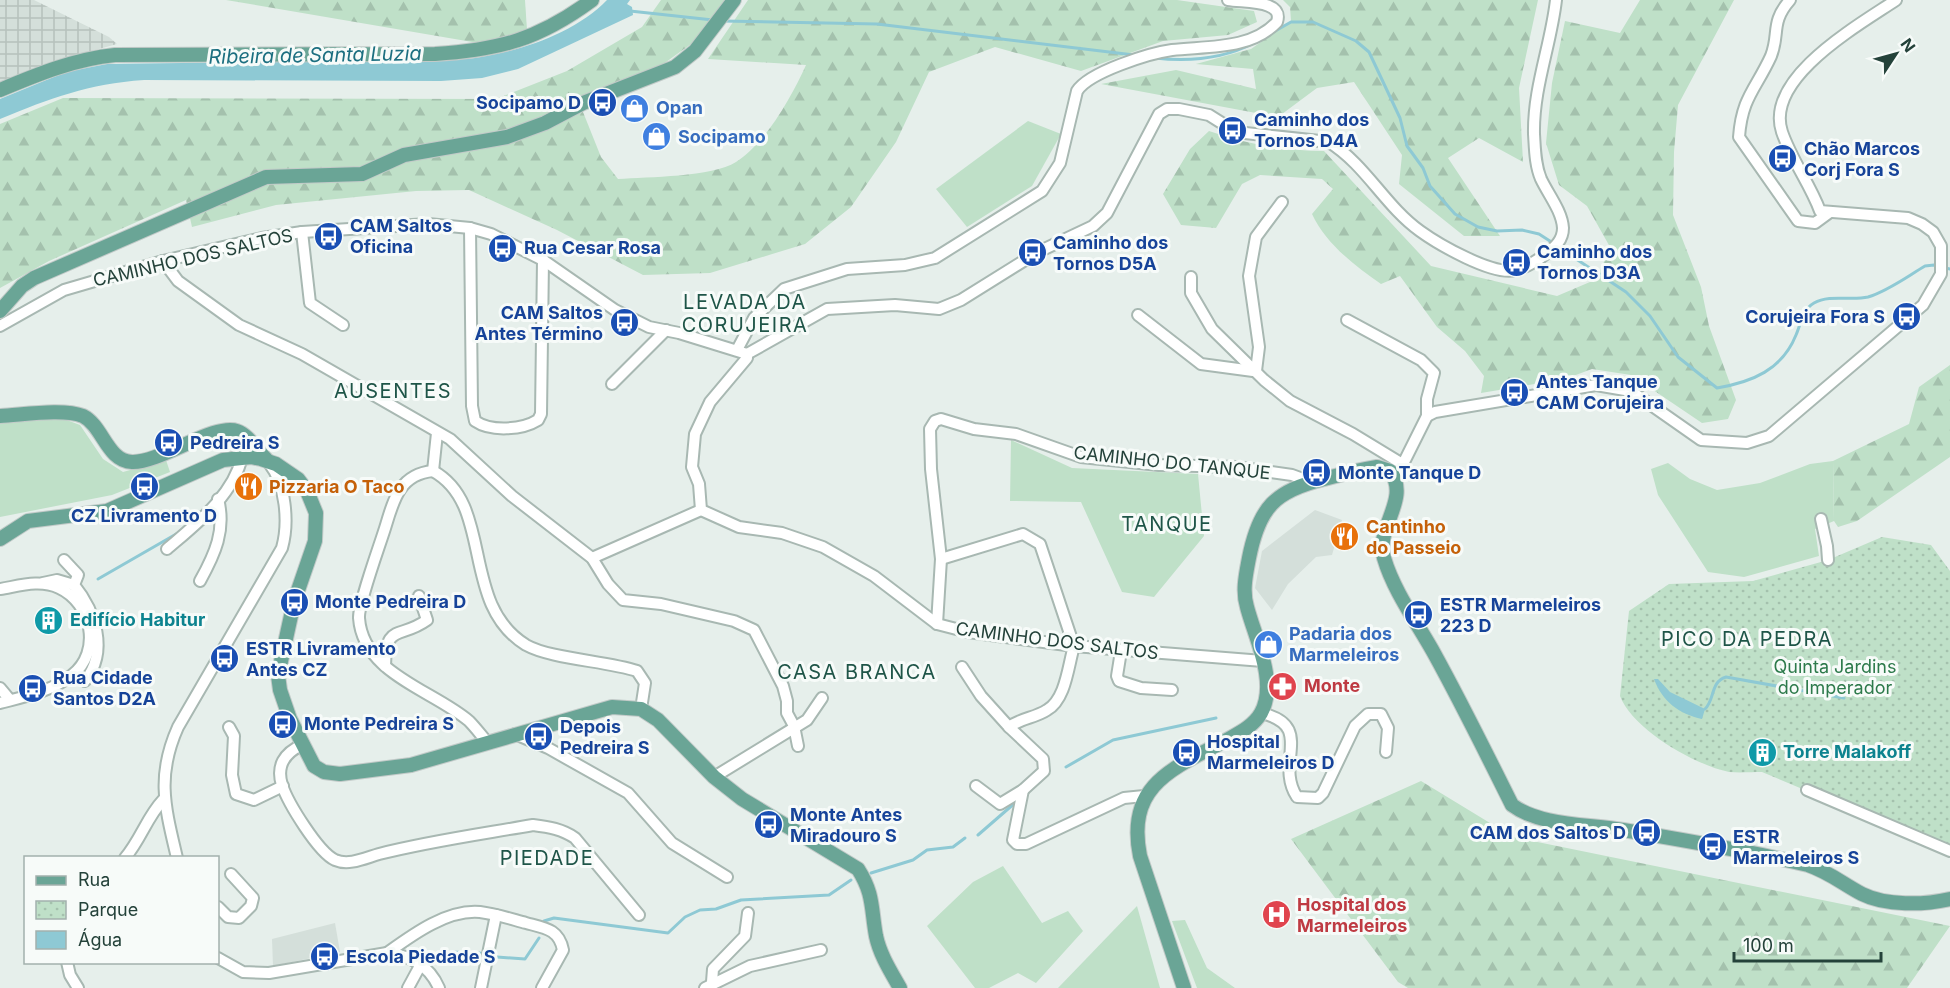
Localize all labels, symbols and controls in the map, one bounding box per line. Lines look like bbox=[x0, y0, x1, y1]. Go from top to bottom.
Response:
north arrow bbox=[1866, 24, 1926, 84]
text: N bbox=[1896, 34, 1920, 56]
water label: Ribeira de Santa Luzia bbox=[208, 41, 422, 69]
bus stop icon: Socipamo D bbox=[586, 87, 618, 119]
place label: Socipamo D bbox=[476, 92, 581, 113]
shop icon: Opan bbox=[619, 92, 651, 124]
place label: Opan bbox=[656, 97, 703, 118]
place label: Caminho dos Tornos D4A bbox=[1254, 109, 1369, 151]
bus stop icon: Caminho dos Tornos D4A bbox=[1217, 114, 1249, 146]
shop icon: Socipamo bbox=[641, 121, 673, 153]
place label: Socipamo bbox=[678, 126, 766, 147]
place label: Chão Marcos Corj Fora S bbox=[1804, 138, 1920, 180]
bus stop icon: Chão Marcos Corj Fora S bbox=[1767, 143, 1799, 175]
place label: CAM Saltos Oficina bbox=[350, 215, 452, 257]
bus stop icon: CAM Saltos Oficina bbox=[313, 220, 345, 252]
street label: CAMINHO DOS SALTOS bbox=[91, 224, 295, 291]
bus stop icon: Rua Cesar Rosa bbox=[487, 232, 519, 264]
place label: Caminho dos Tornos D5A bbox=[1053, 232, 1168, 274]
place label: Rua Cesar Rosa bbox=[524, 237, 661, 258]
bus stop icon: Caminho dos Tornos D5A bbox=[1016, 237, 1048, 269]
place label: Caminho dos Tornos D3A bbox=[1537, 241, 1652, 283]
bus stop icon: Caminho dos Tornos D3A bbox=[1500, 246, 1532, 278]
district label: LEVADA DA CORUJEIRA bbox=[682, 290, 808, 337]
bus stop icon: Corujeira Fora S bbox=[1890, 301, 1922, 333]
place label: CAM Saltos Antes Término bbox=[475, 302, 603, 344]
place label: Corujeira Fora S bbox=[1745, 306, 1885, 327]
bus stop icon: CAM Saltos Antes Término bbox=[608, 307, 640, 339]
place label: Antes Tanque CAM Corujeira bbox=[1536, 371, 1664, 413]
bus stop icon: Antes Tanque CAM Corujeira bbox=[1499, 376, 1531, 408]
district label: AUSENTES bbox=[334, 379, 452, 403]
bus stop icon: Pedreira S bbox=[153, 427, 185, 459]
place label: Pedreira S bbox=[190, 432, 280, 453]
street label: CAMINHO DO TANQUE bbox=[1073, 442, 1272, 483]
bus stop icon: Monte Tanque D bbox=[1301, 457, 1333, 489]
place label: Monte Tanque D bbox=[1338, 462, 1481, 483]
bus stop icon: CZ Livramento D bbox=[128, 471, 160, 503]
restaurant icon: Pizzaria O Taco bbox=[232, 471, 264, 503]
place label: Pizzaria O Taco bbox=[269, 476, 405, 497]
place label: CZ Livramento D bbox=[71, 505, 217, 526]
district label: TANQUE bbox=[1121, 512, 1213, 536]
place label: Cantinho do Passeio bbox=[1366, 516, 1461, 558]
restaurant icon: Cantinho do Passeio bbox=[1329, 521, 1361, 553]
bus stop icon: Monte Pedreira D bbox=[278, 586, 310, 618]
place label: Monte Pedreira D bbox=[315, 591, 466, 612]
place label: ESTR Marmeleiros 223 D bbox=[1440, 594, 1601, 636]
bus stop icon: ESTR Marmeleiros 223 D bbox=[1403, 599, 1435, 631]
building icon: Edifício Habitur bbox=[33, 604, 65, 636]
place label: Edifício Habitur bbox=[70, 609, 205, 630]
street label: CAMINHO DOS SALTOS bbox=[954, 618, 1160, 663]
place label: Padaria dos Marmeleiros bbox=[1289, 623, 1399, 665]
district label: PICO DA PEDRA bbox=[1661, 627, 1833, 651]
shop icon: Padaria dos Marmeleiros bbox=[1252, 628, 1284, 660]
place label: ESTR Livramento Antes CZ bbox=[246, 638, 396, 680]
bus stop icon: ESTR Livramento Antes CZ bbox=[209, 643, 241, 675]
park label: Quinta Jardins do Imperador bbox=[1774, 656, 1896, 698]
district label: CASA BRANCA bbox=[777, 660, 937, 684]
place label: Rua Cidade Santos D2A bbox=[53, 667, 156, 709]
pharmacy icon: Monte bbox=[1267, 670, 1299, 702]
bus stop icon: Rua Cidade Santos D2A bbox=[16, 672, 48, 704]
place label: Monte bbox=[1304, 675, 1360, 696]
bus stop icon: Monte Pedreira S bbox=[267, 708, 299, 740]
place label: Monte Pedreira S bbox=[304, 713, 454, 734]
place label: Depois Pedreira S bbox=[560, 716, 650, 758]
bus stop icon: Depois Pedreira S bbox=[523, 721, 555, 753]
place label: Hospital Marmeleiros D bbox=[1207, 731, 1335, 773]
bus stop icon: Hospital Marmeleiros D bbox=[1170, 736, 1202, 768]
building icon: Torre Malakoff bbox=[1746, 736, 1778, 768]
place label: Torre Malakoff bbox=[1783, 741, 1911, 762]
place label: Monte Antes Miradouro S bbox=[790, 804, 902, 846]
bus stop icon: Monte Antes Miradouro S bbox=[753, 809, 785, 841]
bus stop icon: CAM dos Saltos D bbox=[1631, 817, 1663, 849]
place label: CAM dos Saltos D bbox=[1470, 822, 1626, 843]
place label: ESTR Marmeleiros S bbox=[1733, 826, 1860, 868]
bus stop icon: ESTR Marmeleiros S bbox=[1696, 831, 1728, 863]
district label: PIEDADE bbox=[500, 846, 594, 870]
legend bbox=[24, 856, 219, 964]
text: Rua bbox=[78, 869, 110, 890]
place label: Hospital dos Marmeleiros bbox=[1297, 894, 1407, 936]
text: Parque bbox=[78, 899, 138, 920]
hospital icon: Hospital dos Marmeleiros bbox=[1260, 899, 1292, 931]
scale bar bbox=[1734, 925, 1881, 963]
text: Água bbox=[78, 928, 122, 950]
text: 100 m bbox=[1743, 935, 1794, 956]
bus stop icon: Escola Piedade S bbox=[309, 941, 341, 973]
place label: Escola Piedade S bbox=[346, 946, 496, 967]

